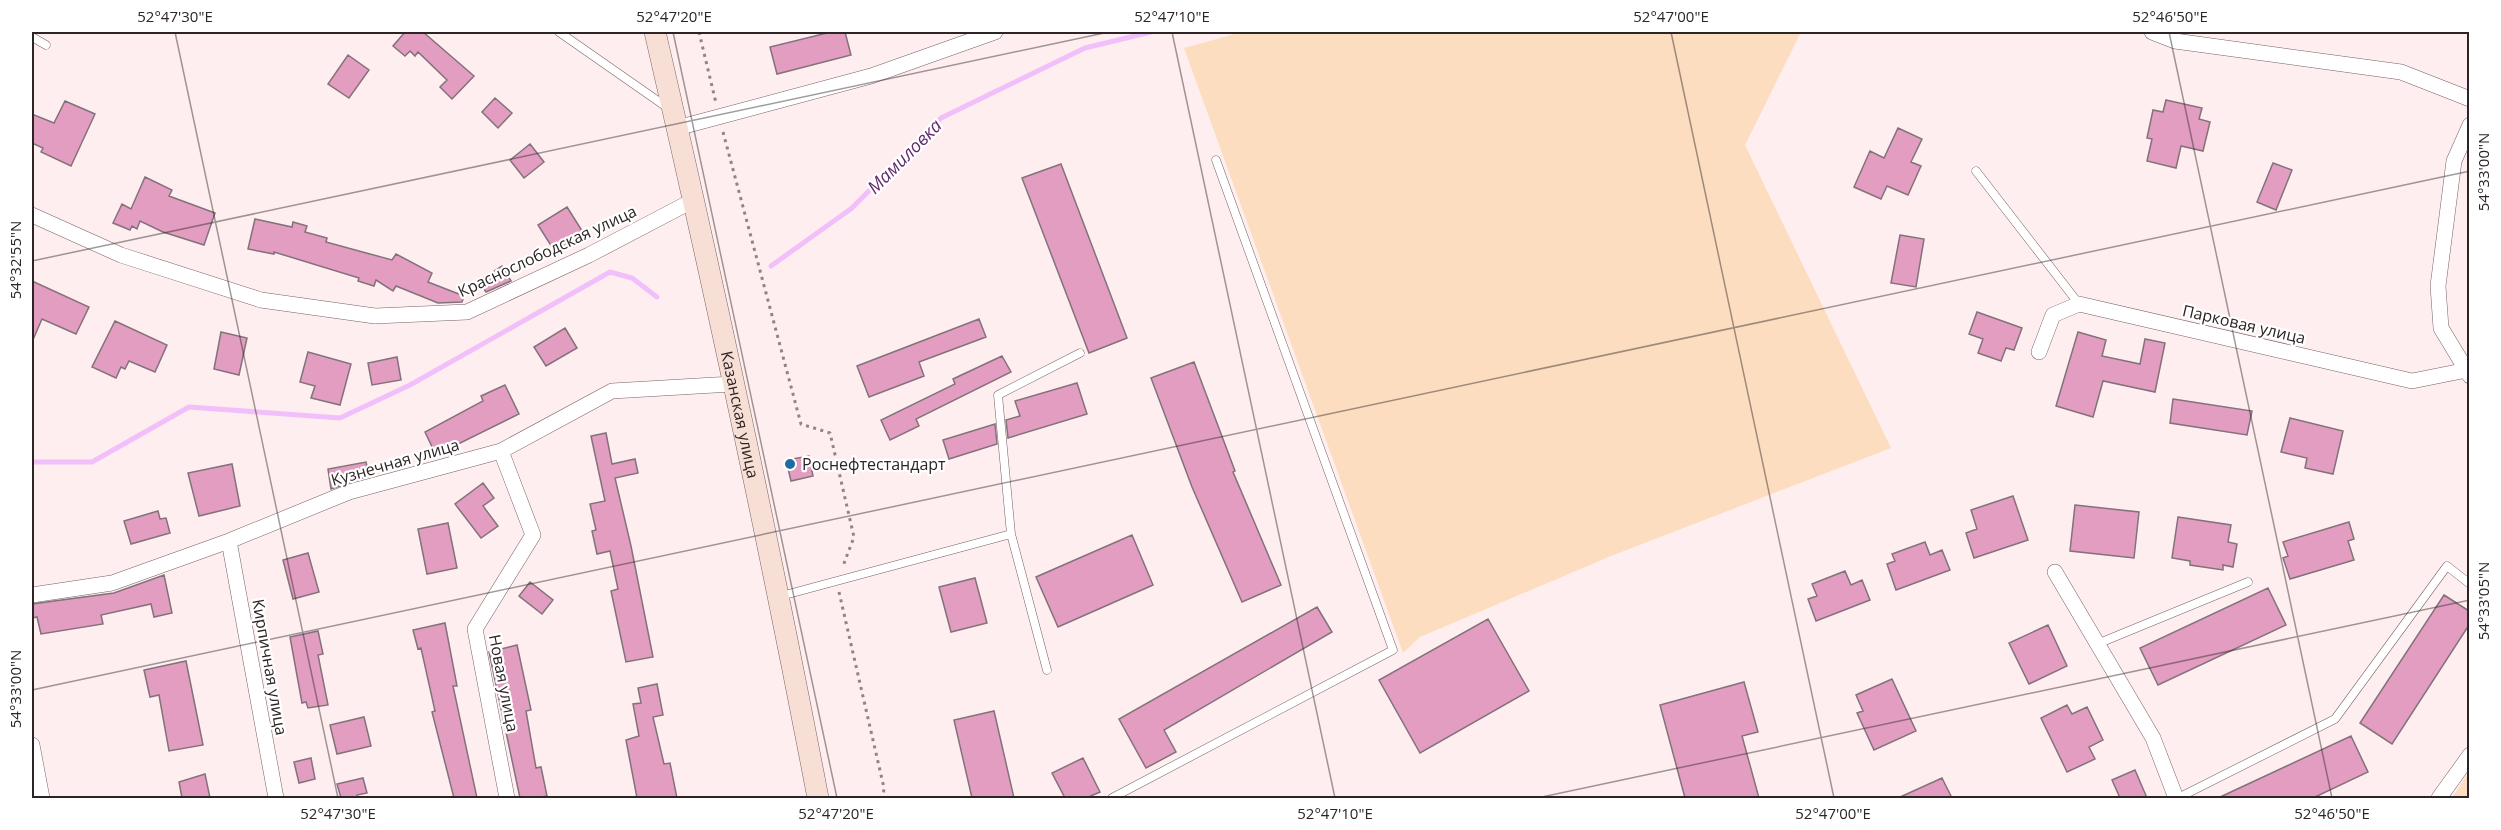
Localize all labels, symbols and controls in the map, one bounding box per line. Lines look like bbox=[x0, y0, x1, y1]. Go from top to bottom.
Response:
text: 52°47'30"E bbox=[137, 6, 213, 26]
text: 52°47'20"E bbox=[636, 6, 712, 26]
text: 52°47'10"E bbox=[1134, 6, 1210, 26]
text: 52°47'00"E bbox=[1633, 6, 1709, 26]
text: 52°46'50"E bbox=[2132, 6, 2208, 26]
water label: Мамиловка bbox=[861, 113, 947, 199]
text: 54°33'00"N bbox=[2473, 133, 2493, 211]
street label: Краснослободская улица bbox=[454, 200, 640, 302]
text: 54°32'55"N bbox=[5, 221, 25, 299]
street label: Парковая улица bbox=[2180, 299, 2308, 349]
street label: Казанская улица bbox=[716, 349, 764, 480]
street label: Кузнечная улица bbox=[328, 433, 462, 491]
place label: Роснефтестандарт bbox=[802, 453, 946, 475]
marker: Роснефтестандарт bbox=[783, 457, 797, 471]
text: 54°33'05"N bbox=[2473, 562, 2493, 640]
street label: Кирпичная улица bbox=[247, 597, 293, 737]
street label: Новая улица bbox=[484, 632, 524, 734]
text: 54°33'00"N bbox=[5, 650, 25, 728]
text: 52°47'30"E bbox=[300, 803, 376, 823]
text: 52°47'20"E bbox=[798, 803, 874, 823]
text: 52°47'10"E bbox=[1297, 803, 1373, 823]
text: 52°47'00"E bbox=[1795, 803, 1871, 823]
text: 52°46'50"E bbox=[2294, 803, 2370, 823]

